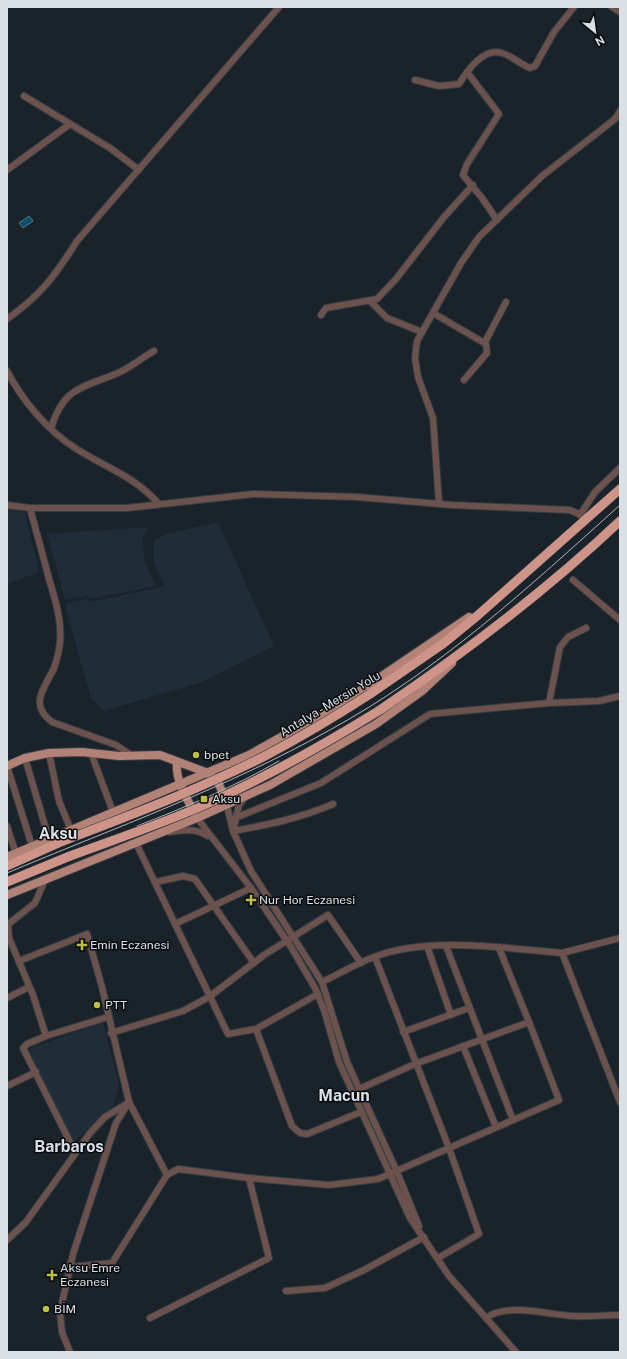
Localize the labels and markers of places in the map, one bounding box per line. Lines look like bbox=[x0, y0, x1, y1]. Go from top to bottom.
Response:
place label: bpet bbox=[204, 748, 230, 762]
marker: bpet bbox=[191, 750, 201, 760]
place label: Aksu bbox=[212, 792, 240, 806]
marker: Aksu bbox=[199, 794, 209, 804]
place label: Nur Hor Eczanesi bbox=[259, 893, 355, 907]
marker: Nur Hor Eczanesi bbox=[246, 895, 256, 905]
place label: Emin Eczanesi bbox=[90, 938, 170, 952]
marker: Emin Eczanesi bbox=[77, 940, 87, 950]
place label: PTT bbox=[105, 998, 127, 1012]
marker: PTT bbox=[92, 1000, 102, 1010]
place label: Aksu Emre Eczanesi bbox=[60, 1261, 120, 1289]
marker: Aksu Emre Eczanesi bbox=[47, 1270, 57, 1280]
place label: BİM bbox=[54, 1302, 76, 1316]
marker: BİM bbox=[41, 1304, 51, 1314]

